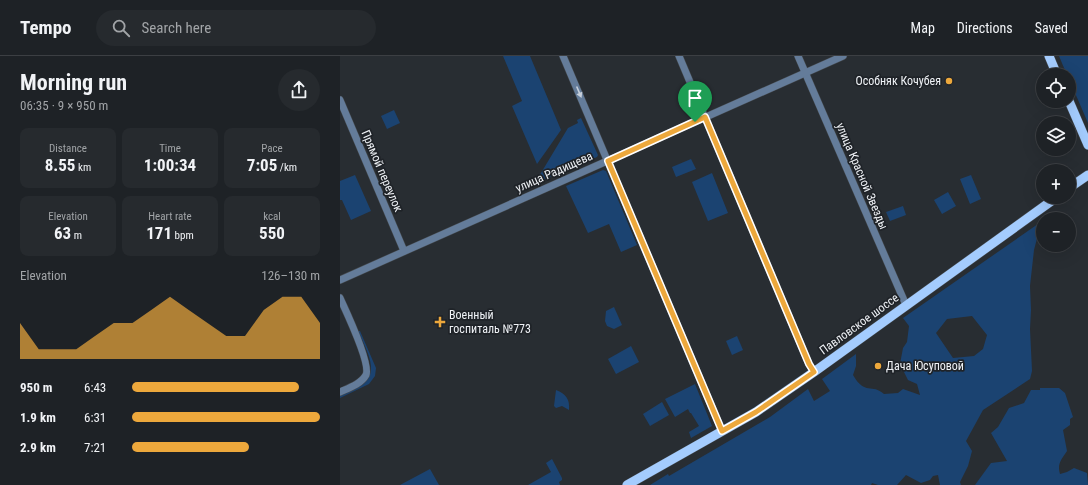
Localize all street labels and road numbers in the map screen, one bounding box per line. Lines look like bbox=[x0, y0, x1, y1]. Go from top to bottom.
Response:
street label: улица Красной Звезды bbox=[833, 121, 891, 231]
street label: Прямой переулок bbox=[358, 128, 406, 214]
street label: улица Радищева bbox=[513, 149, 595, 195]
street label: Павловское шоссе bbox=[817, 290, 902, 357]

